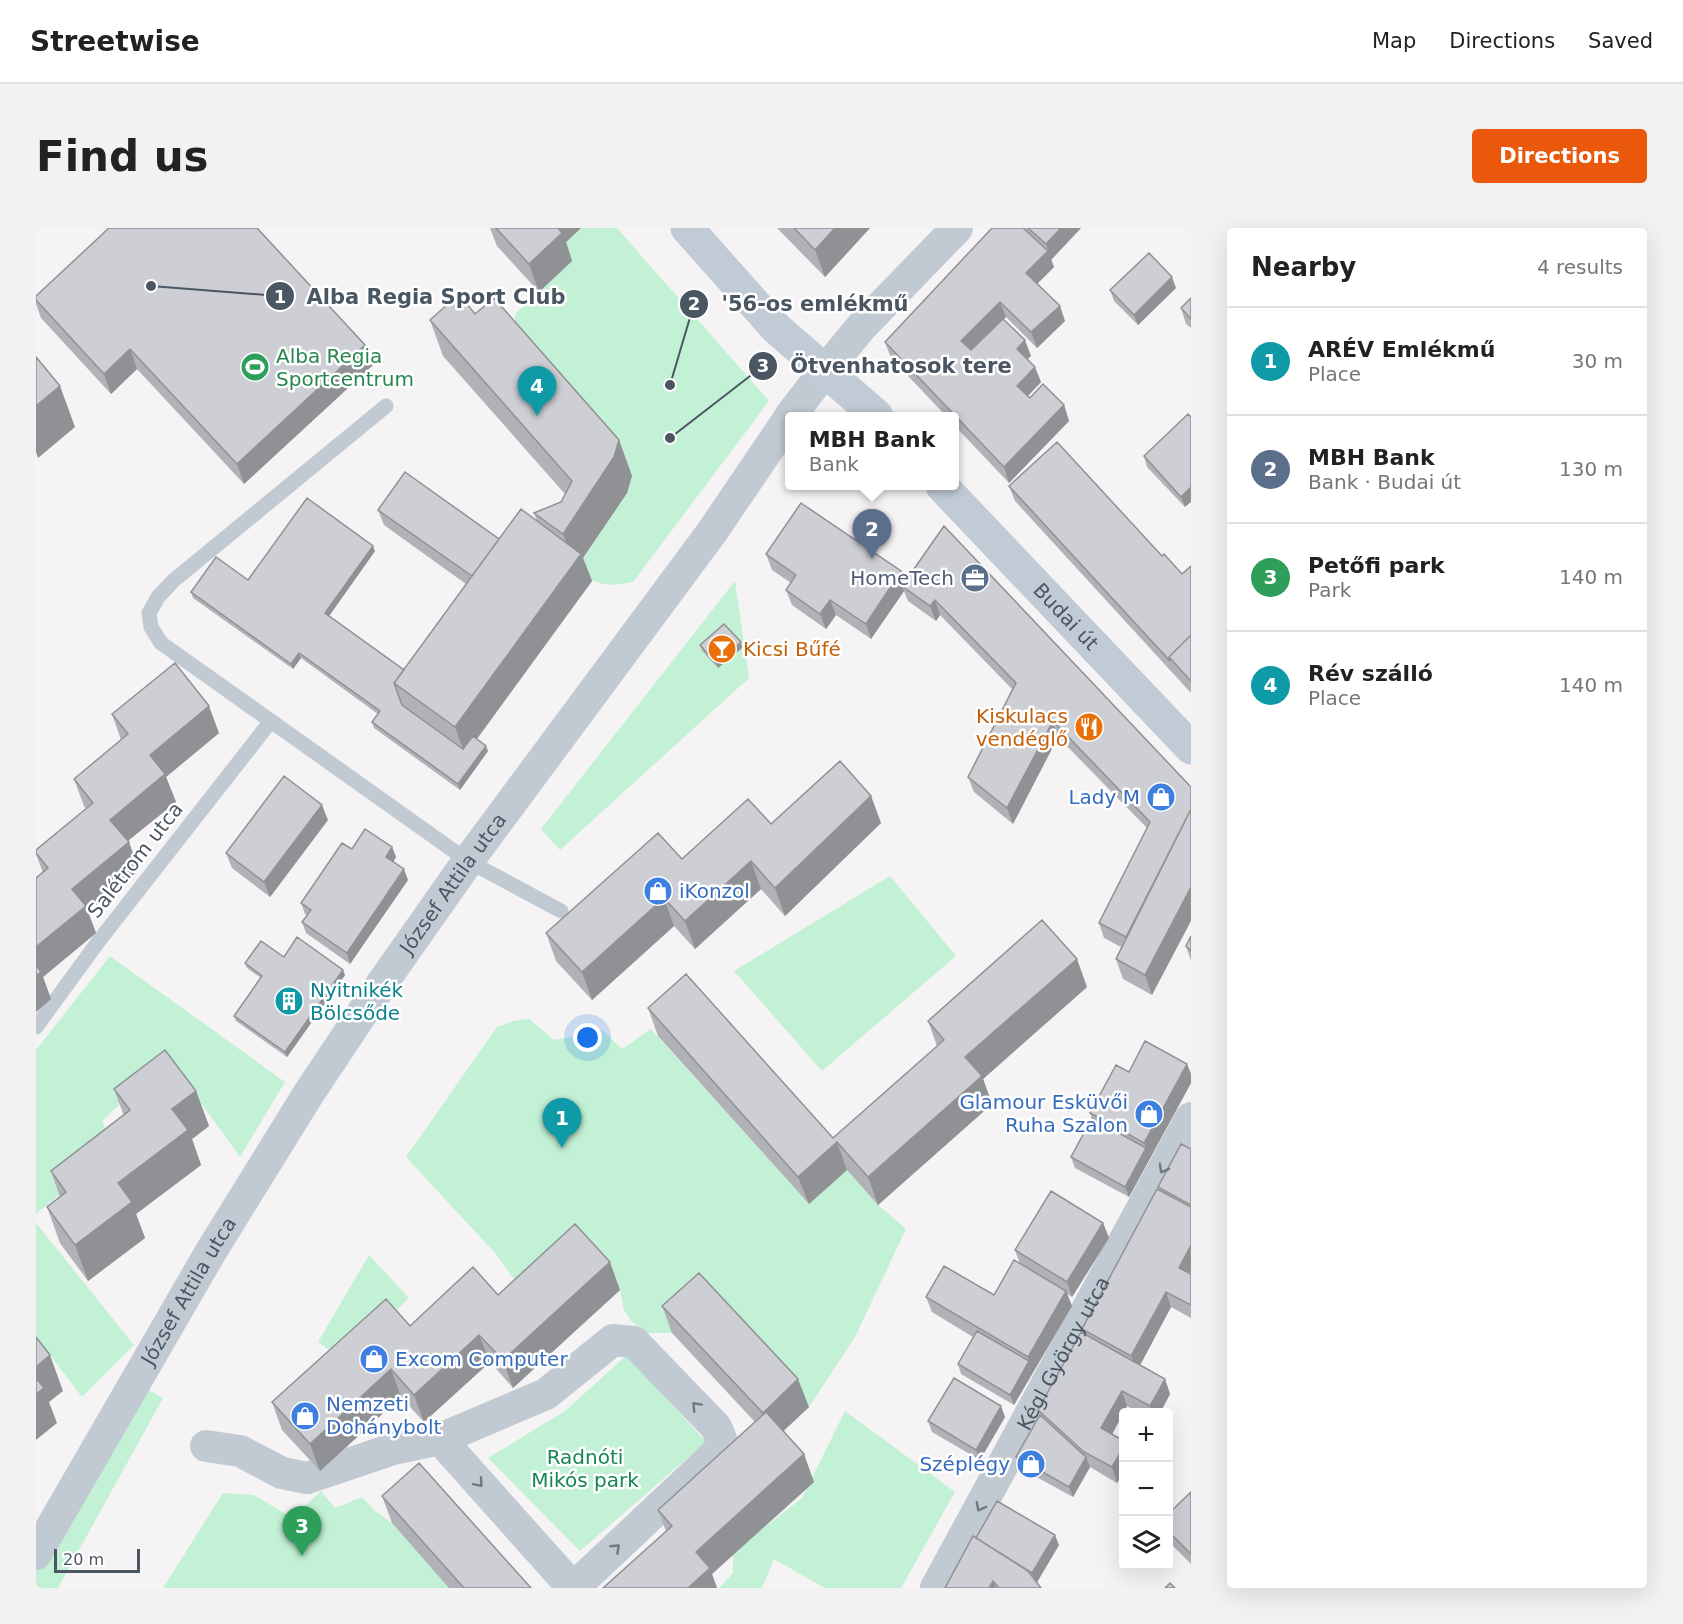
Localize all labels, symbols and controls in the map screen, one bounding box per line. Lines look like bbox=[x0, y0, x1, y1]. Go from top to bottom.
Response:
text: Streetwise bbox=[30, 25, 200, 58]
text: Map bbox=[1372, 29, 1416, 53]
text: Directions bbox=[1449, 29, 1555, 53]
text: Saved bbox=[1588, 29, 1653, 53]
button: Directions bbox=[1472, 129, 1647, 183]
text: Find us bbox=[36, 132, 209, 181]
text: Nearby bbox=[1251, 252, 1356, 282]
text: 4 results bbox=[1537, 255, 1623, 279]
callout: Alba Regia Sport Club bbox=[265, 277, 578, 316]
text: Alba Regia Sport Club bbox=[307, 285, 565, 309]
callout: '56-os emlékmű bbox=[679, 285, 920, 324]
text: 1 bbox=[274, 286, 286, 307]
text: '56-os emlékmű bbox=[722, 292, 908, 316]
text: 2 bbox=[688, 293, 700, 314]
text: ARÉV Emlékmű bbox=[1308, 337, 1495, 362]
place label: Alba Regia Sportcentrum bbox=[276, 344, 414, 391]
callout: Ötvenhatosok tere bbox=[748, 346, 1024, 385]
text: 1 bbox=[1264, 349, 1277, 373]
text: 30 m bbox=[1572, 349, 1623, 373]
sports icon: Alba Regia Sportcentrum bbox=[239, 351, 271, 383]
text: Ötvenhatosok tere bbox=[790, 353, 1012, 378]
text: 3 bbox=[757, 355, 769, 376]
text: Place bbox=[1308, 362, 1361, 386]
pin: 4 bbox=[518, 366, 556, 416]
popup bbox=[785, 412, 959, 490]
text: MBH Bank bbox=[809, 427, 935, 452]
text: MBH Bank bbox=[1308, 445, 1435, 470]
text: Bank bbox=[809, 452, 859, 476]
text: 2 bbox=[1264, 457, 1277, 481]
text: 130 m bbox=[1559, 457, 1623, 481]
text: Bank · Budai út bbox=[1308, 470, 1461, 494]
pin: 2 bbox=[852, 510, 892, 559]
text: Petőfi park bbox=[1308, 553, 1445, 578]
office icon: HomeTech bbox=[959, 562, 991, 594]
text: 3 bbox=[1264, 565, 1277, 589]
text: 140 m bbox=[1559, 565, 1623, 589]
place label: HomeTech bbox=[850, 566, 954, 590]
street label: Budai út bbox=[1028, 578, 1104, 655]
text: Park bbox=[1308, 578, 1351, 602]
bar icon: Kicsi Bűfé bbox=[706, 633, 738, 665]
place label: Kicsi Bűfé bbox=[743, 637, 841, 661]
text: Rév szálló bbox=[1308, 661, 1433, 686]
text: 4 bbox=[1264, 673, 1277, 697]
text: 140 m bbox=[1559, 673, 1623, 697]
text: Place bbox=[1308, 686, 1361, 710]
place label: Kiskulacs vendéglő bbox=[976, 704, 1068, 751]
restaurant icon: Kiskulacs vendéglő bbox=[1073, 711, 1105, 743]
shop icon: Lady M bbox=[1145, 781, 1177, 813]
place label: Lady M bbox=[1068, 785, 1140, 809]
street label: Salétrom utca bbox=[82, 797, 188, 923]
street label: József Attila utca bbox=[393, 808, 511, 960]
shop icon: iKonzol bbox=[642, 875, 674, 907]
place label: iKonzol bbox=[679, 879, 750, 903]
place label: Nyitnikék Bölcsőde bbox=[310, 978, 404, 1025]
building icon: Nyitnikék Bölcsőde bbox=[273, 985, 305, 1017]
your location bbox=[573, 1023, 602, 1052]
place label: Glamour Esküvői Ruha Szalon bbox=[959, 1090, 1128, 1137]
pin: 1 bbox=[542, 1098, 582, 1148]
shop icon: Glamour Esküvői Ruha Szalon bbox=[1133, 1098, 1165, 1130]
one-way arrow bbox=[1159, 1163, 1170, 1173]
street label: József Attila utca bbox=[135, 1213, 241, 1371]
street label: Kégl György utca bbox=[1012, 1272, 1115, 1434]
shop icon: Excom Computer bbox=[358, 1343, 390, 1375]
place label: Excom Computer bbox=[395, 1347, 568, 1371]
place label: Nemzeti Dohánybolt bbox=[326, 1392, 442, 1439]
shop icon: Nemzeti Dohánybolt bbox=[289, 1400, 321, 1432]
one-way arrow bbox=[692, 1403, 703, 1413]
map controls bbox=[1119, 1408, 1173, 1570]
button: + bbox=[1119, 1408, 1173, 1462]
park label: Radnóti Mikós park bbox=[531, 1445, 639, 1492]
shop icon: Széplégy bbox=[1015, 1448, 1047, 1480]
place label: Széplégy bbox=[919, 1452, 1010, 1476]
button: − bbox=[1119, 1462, 1173, 1516]
one-way arrow bbox=[472, 1476, 483, 1486]
one-way arrow bbox=[976, 1500, 987, 1511]
pin: 3 bbox=[282, 1506, 322, 1556]
button: layers bbox=[1119, 1516, 1173, 1570]
one-way arrow bbox=[609, 1544, 620, 1555]
scale bar bbox=[54, 1546, 140, 1574]
text: 20 m bbox=[63, 1550, 104, 1569]

